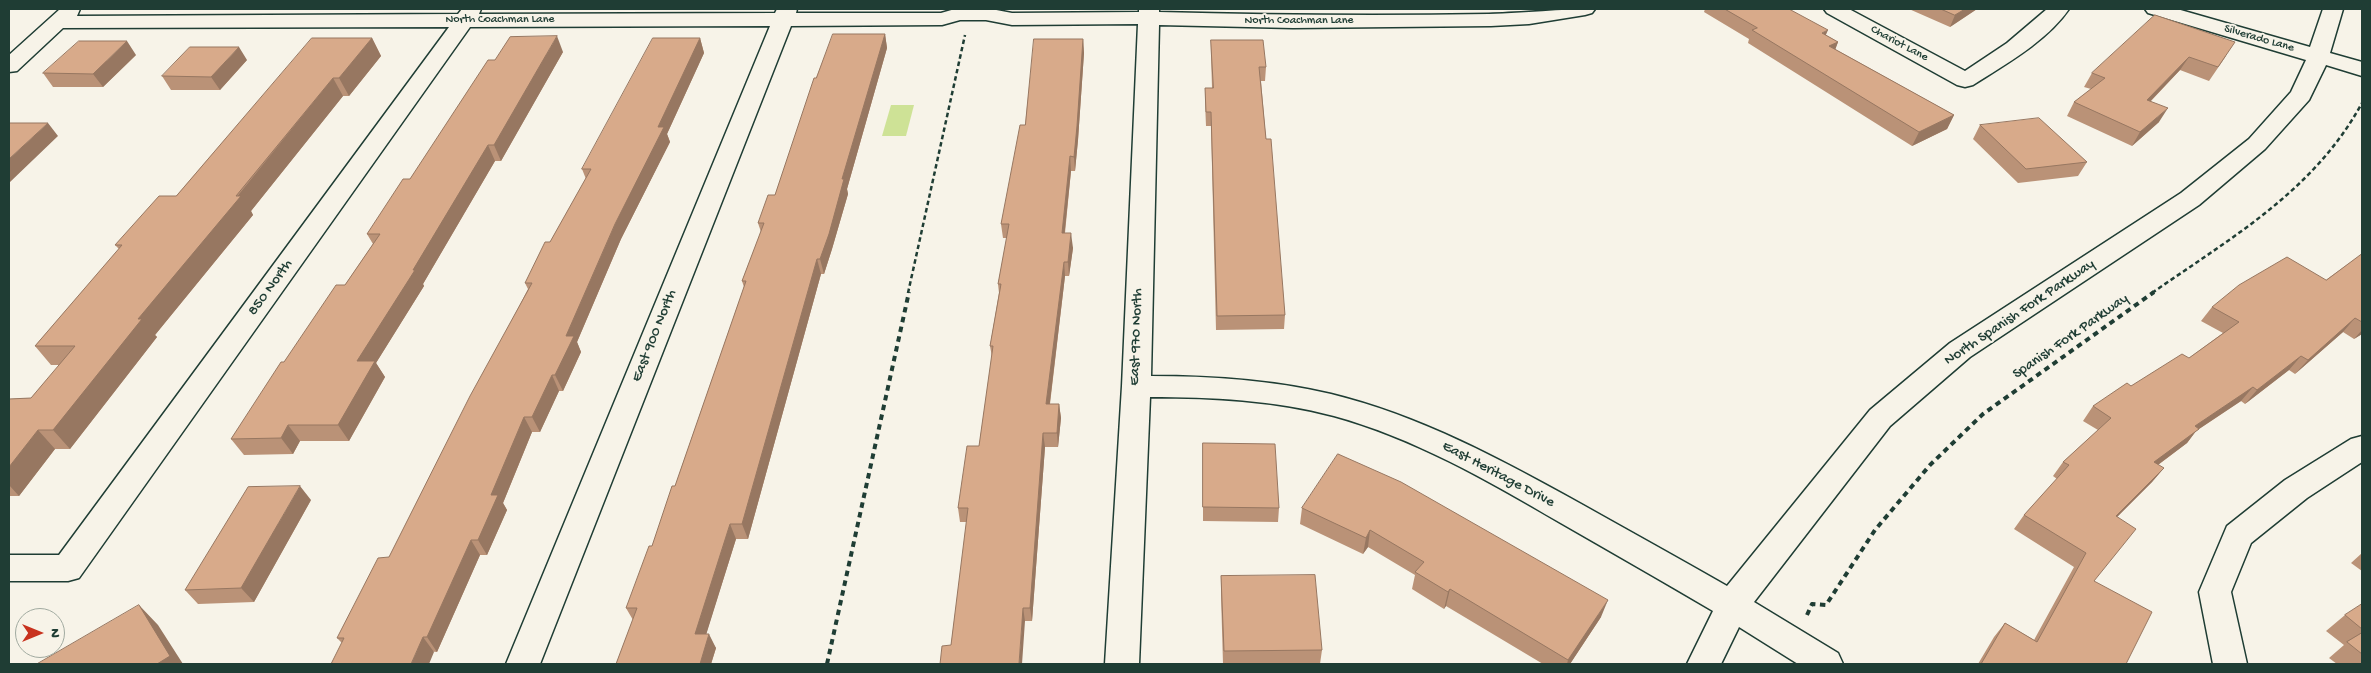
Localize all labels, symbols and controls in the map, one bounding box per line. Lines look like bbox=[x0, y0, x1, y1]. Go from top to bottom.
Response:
street label: North Coachman Lane bbox=[445, 13, 555, 27]
street label: North Coachman Lane bbox=[1244, 14, 1354, 28]
street label: Silverado Lane bbox=[2222, 22, 2296, 56]
street label: Chariot Lane bbox=[1868, 23, 1930, 65]
street label: 850 North bbox=[245, 256, 297, 320]
street label: North Spanish Fork Parkway bbox=[1941, 256, 2099, 370]
street label: East 900 North bbox=[628, 287, 682, 385]
street label: East 970 North bbox=[1126, 288, 1148, 386]
street label: Spanish Fork Parkway bbox=[2010, 290, 2132, 384]
street label: East Heritage Drive bbox=[1439, 438, 1557, 512]
north arrow bbox=[15, 608, 65, 658]
text: N bbox=[46, 628, 63, 638]

